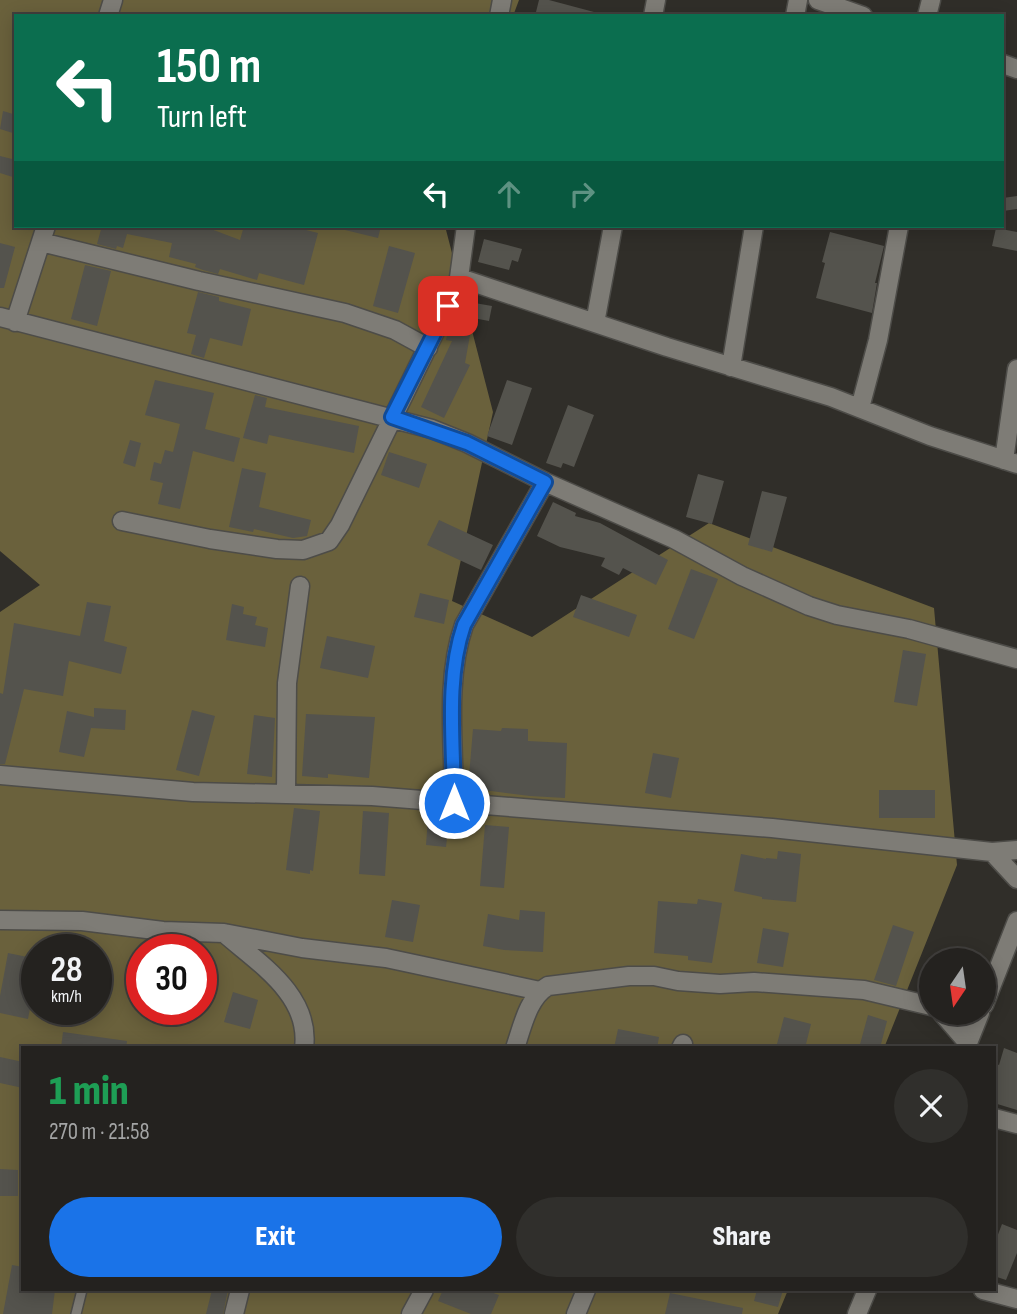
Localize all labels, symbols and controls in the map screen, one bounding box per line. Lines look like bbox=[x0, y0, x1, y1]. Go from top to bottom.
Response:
text: 150 m bbox=[157, 38, 261, 97]
icon: left bbox=[42, 42, 133, 133]
text: Turn left bbox=[157, 98, 247, 137]
icon: left bbox=[417, 175, 455, 213]
icon: ahead bbox=[490, 175, 528, 213]
icon: right bbox=[563, 175, 601, 213]
pin bbox=[418, 276, 478, 336]
icon: arrive bbox=[429, 287, 467, 325]
position arrow bbox=[417, 766, 491, 840]
speed limit sign: 30 bbox=[126, 934, 217, 1025]
north arrow bbox=[919, 948, 996, 1026]
map controls bbox=[919, 948, 996, 1025]
text: 28 bbox=[51, 949, 82, 992]
text: km/h bbox=[51, 986, 82, 1007]
text: 1 min bbox=[49, 1066, 129, 1117]
button: close bbox=[894, 1069, 968, 1143]
text: 270 m · 21:58 bbox=[49, 1118, 149, 1146]
button: Exit bbox=[49, 1197, 502, 1277]
button: Share bbox=[516, 1197, 968, 1277]

